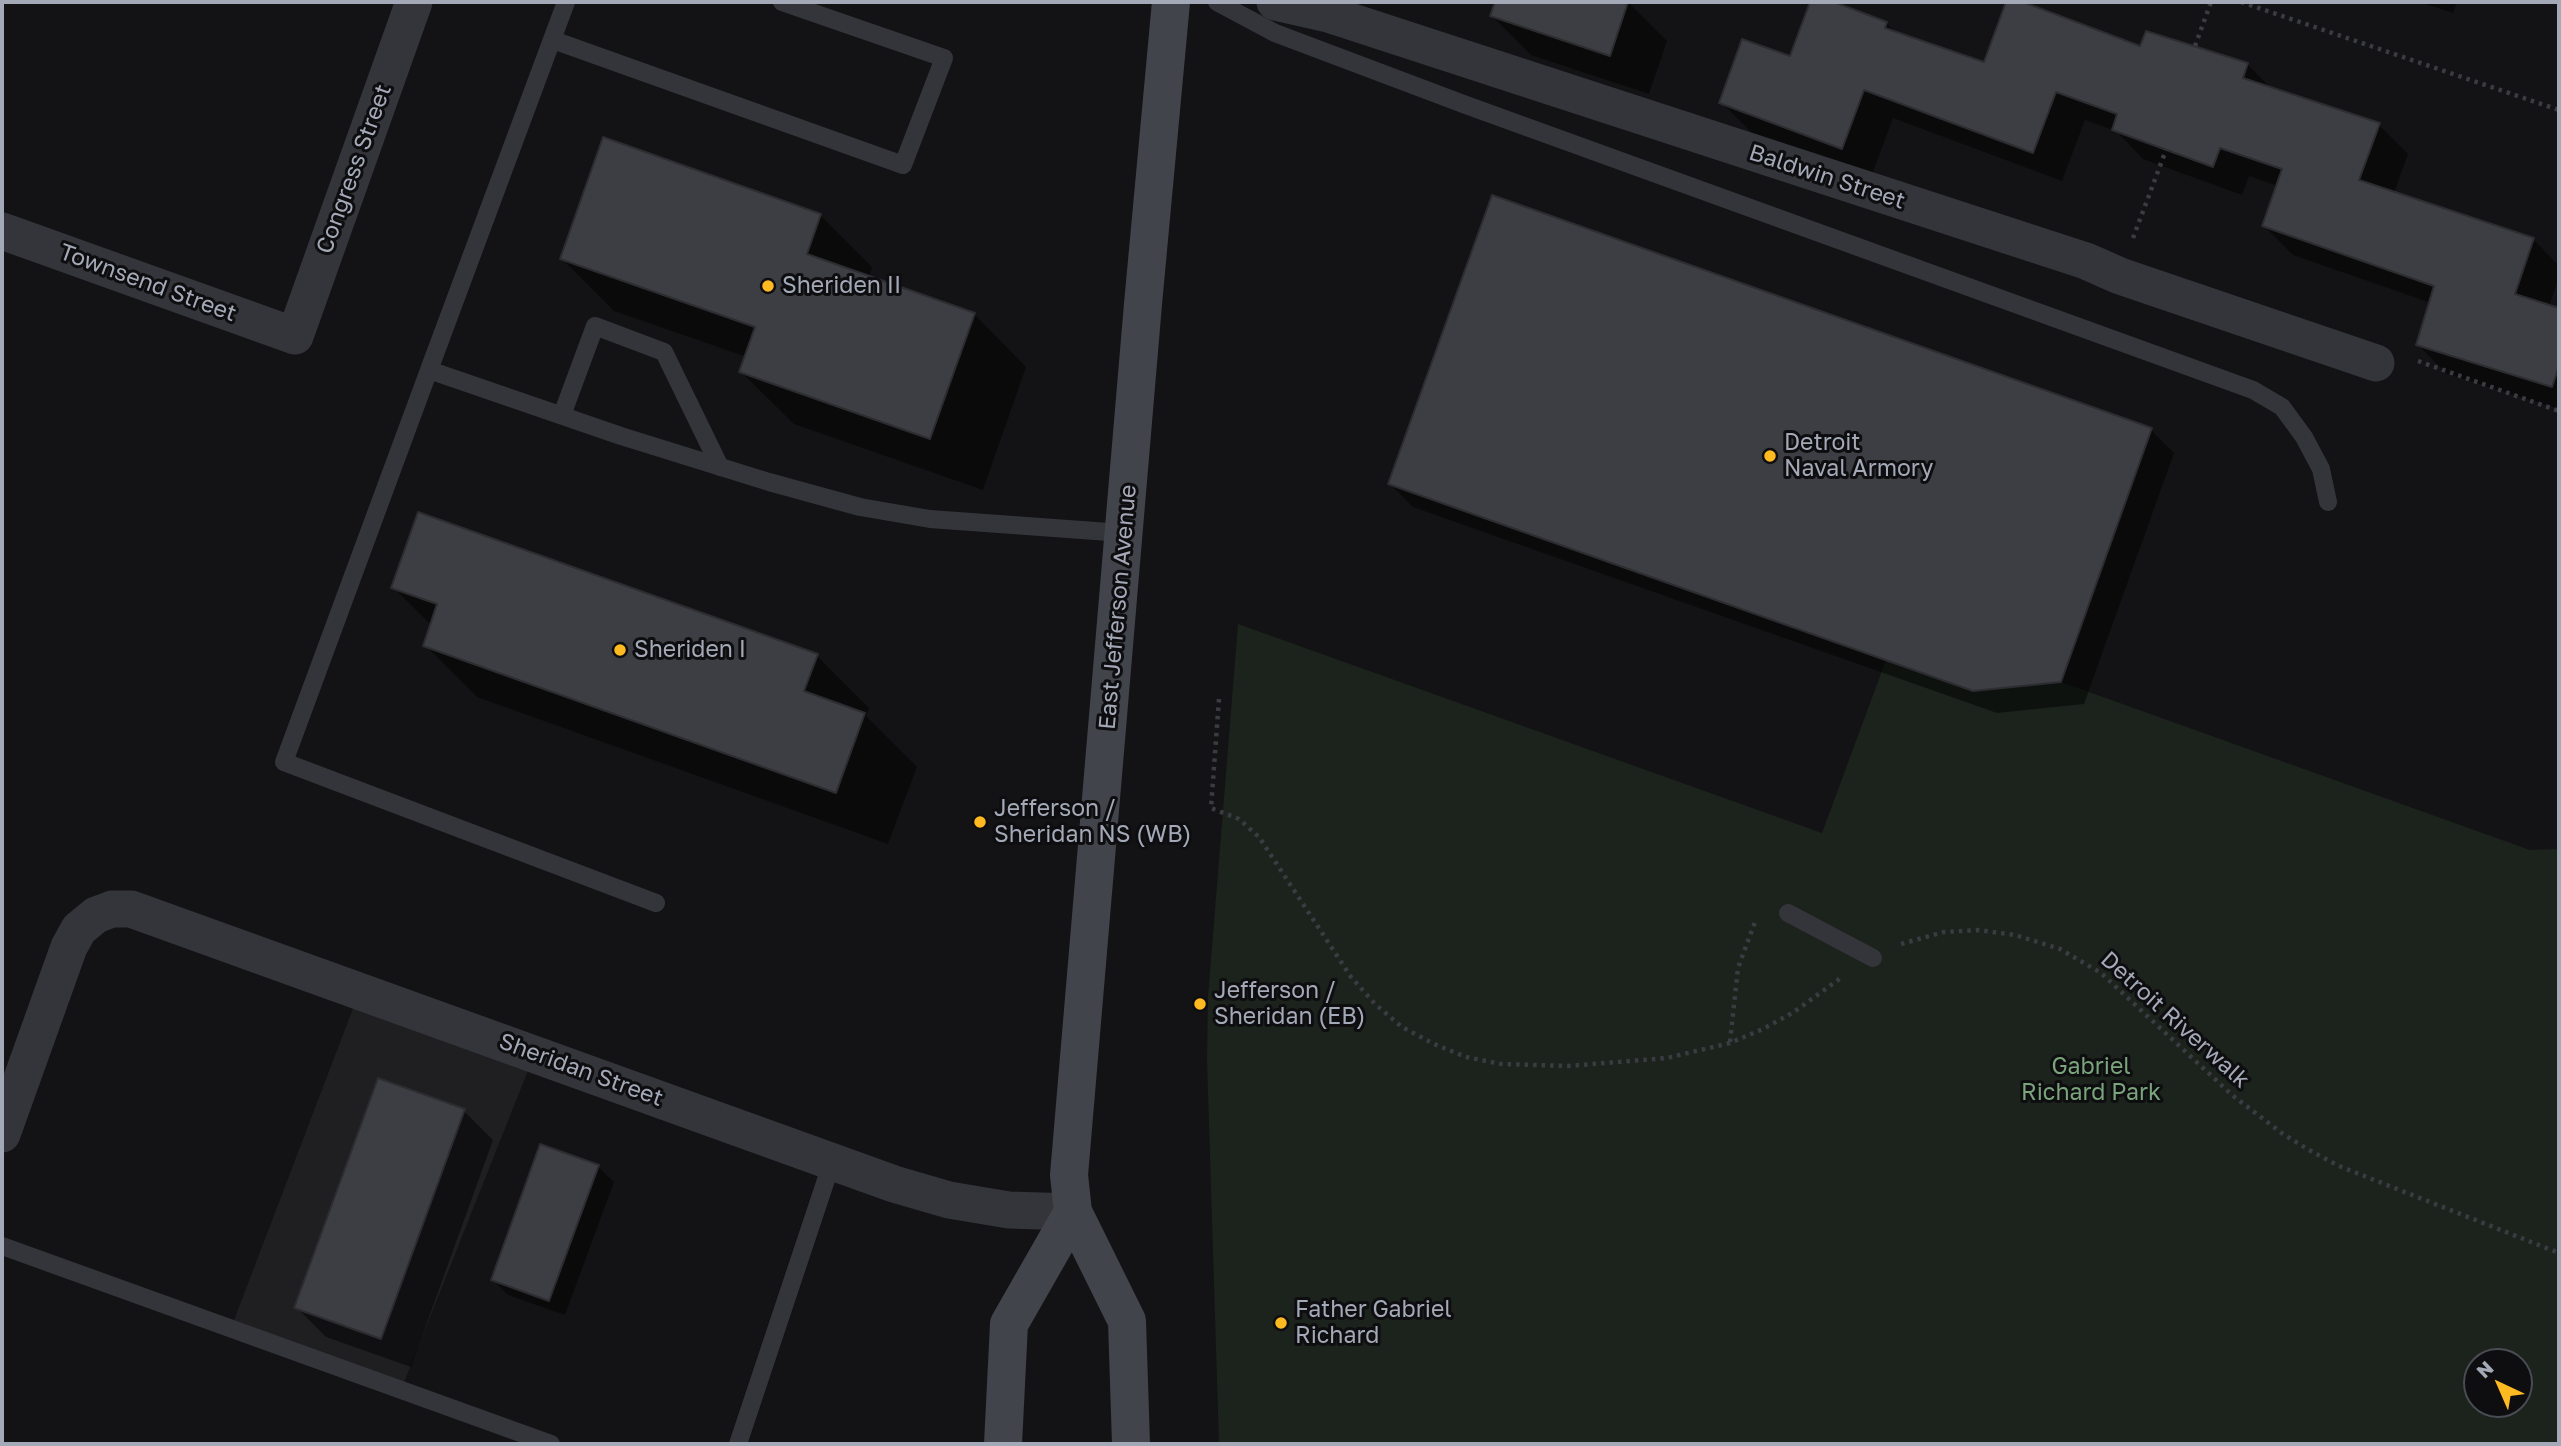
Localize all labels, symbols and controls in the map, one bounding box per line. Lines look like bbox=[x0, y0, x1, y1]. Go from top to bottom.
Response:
street label: Congress Street bbox=[311, 81, 397, 257]
street label: Baldwin Street bbox=[1745, 139, 1909, 215]
street label: Townsend Street bbox=[56, 238, 240, 328]
place label: Sheriden II bbox=[782, 272, 901, 300]
marker: Sheriden II bbox=[760, 278, 776, 294]
place label: Detroit Naval Armory bbox=[1784, 429, 1933, 483]
marker: Detroit Naval Armory bbox=[1762, 448, 1778, 464]
street label: East Jefferson Avenue bbox=[1094, 483, 1142, 731]
place label: Sheriden I bbox=[634, 636, 746, 664]
marker: Sheriden I bbox=[612, 642, 628, 658]
place label: Jefferson / Sheridan NS (WB) bbox=[994, 795, 1191, 849]
marker: Jefferson / Sheridan NS (WB) bbox=[972, 814, 988, 830]
street label: Detroit Riverwalk bbox=[2095, 946, 2255, 1094]
place label: Jefferson / Sheridan (EB) bbox=[1214, 977, 1365, 1031]
marker: Jefferson / Sheridan (EB) bbox=[1192, 996, 1208, 1012]
street label: Sheridan Street bbox=[495, 1028, 667, 1112]
park label: Gabriel Richard Park bbox=[2021, 1053, 2161, 1107]
place label: Father Gabriel Richard bbox=[1295, 1296, 1452, 1350]
marker: Father Gabriel Richard bbox=[1273, 1315, 1289, 1331]
north arrow bbox=[2463, 1348, 2533, 1418]
text: N bbox=[2471, 1356, 2498, 1382]

